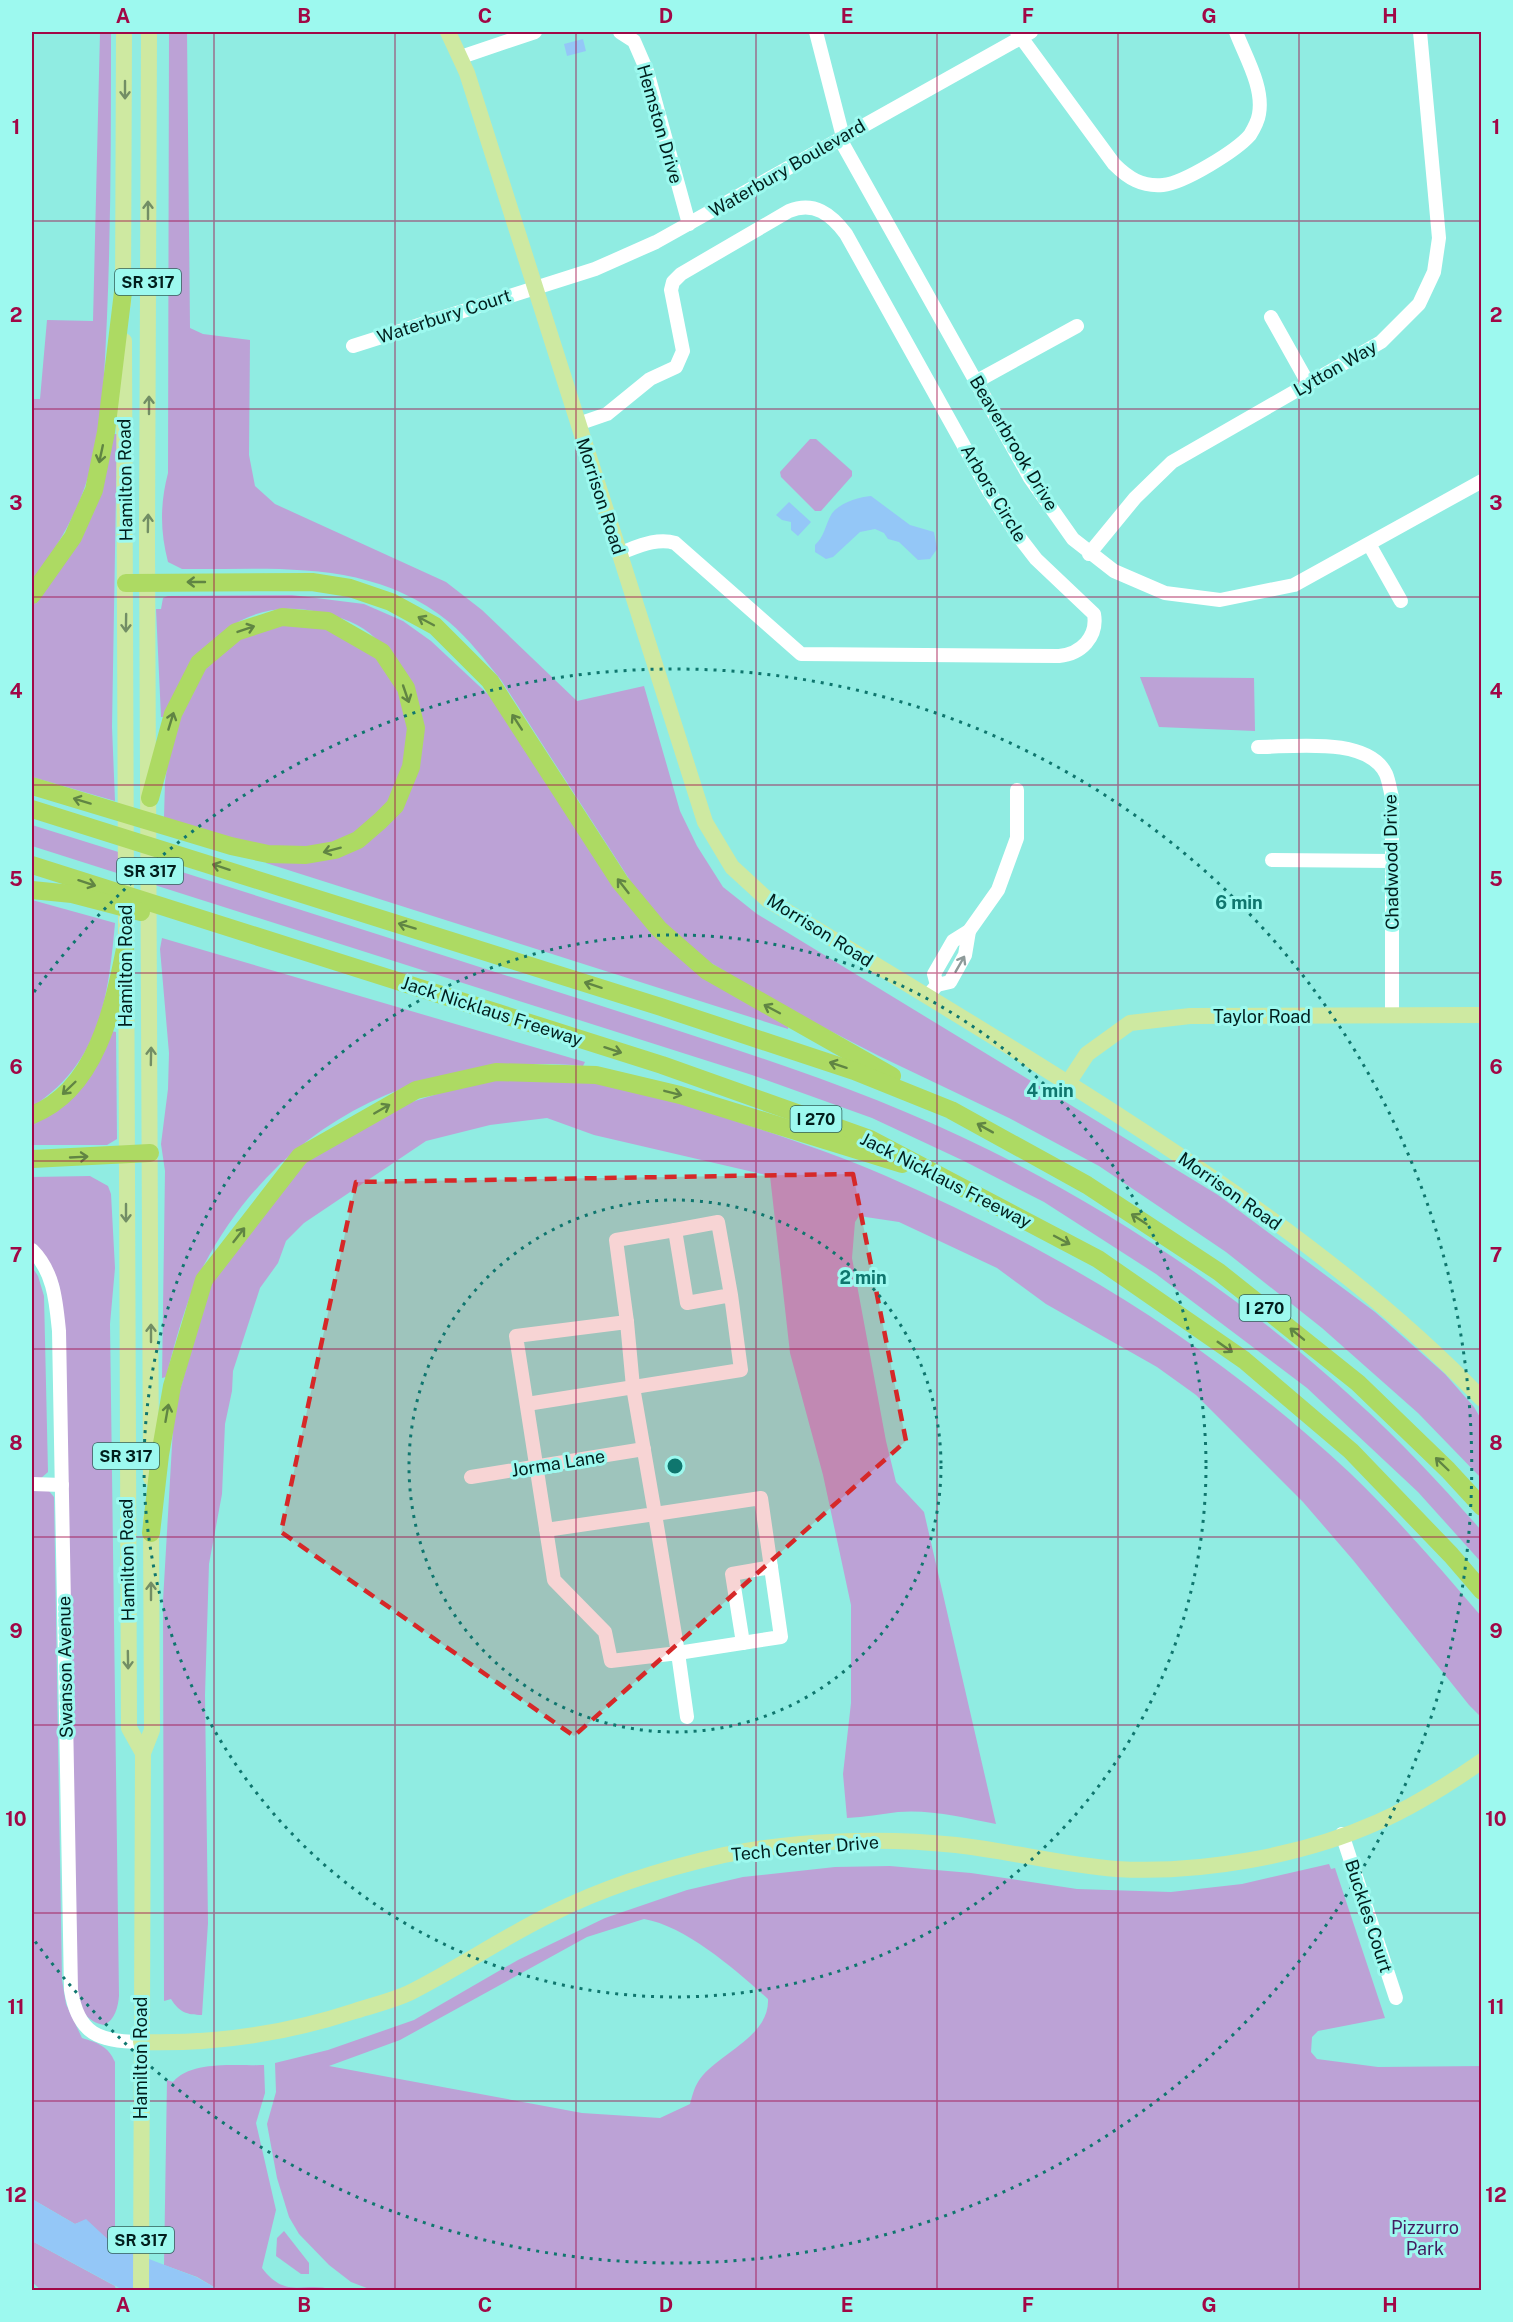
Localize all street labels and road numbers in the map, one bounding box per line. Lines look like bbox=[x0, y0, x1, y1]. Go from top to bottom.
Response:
street label: Hemston Drive bbox=[633, 62, 687, 186]
street label: Waterbury Boulevard bbox=[705, 115, 869, 221]
road number: SR 317 bbox=[115, 269, 181, 295]
street label: Waterbury Court bbox=[375, 284, 513, 348]
street label: Lytton Way bbox=[1290, 336, 1381, 400]
street label: Beaverbrook Drive bbox=[965, 372, 1063, 514]
street label: Hamilton Road bbox=[113, 418, 137, 542]
street label: Morrison Road bbox=[572, 435, 630, 557]
street label: Arbors Circle bbox=[957, 441, 1031, 545]
street label: Chadwood Drive bbox=[1379, 794, 1403, 930]
road number: SR 317 bbox=[117, 858, 183, 884]
street label: Morrison Road bbox=[763, 889, 877, 971]
street label: Hamilton Road bbox=[115, 905, 136, 1027]
street label: Jack Nicklaus Freeway bbox=[399, 972, 585, 1050]
street label: Taylor Road bbox=[1213, 1006, 1311, 1027]
road number: I 270 bbox=[790, 1106, 842, 1132]
street label: Jack Nicklaus Freeway bbox=[857, 1128, 1035, 1232]
street label: Morrison Road bbox=[1174, 1148, 1286, 1234]
road number: I 270 bbox=[1240, 1295, 1290, 1321]
road number: SR 317 bbox=[93, 1443, 159, 1469]
street label: Jorma Lane bbox=[510, 1445, 606, 1481]
street label: Hamilton Road bbox=[115, 1498, 139, 1622]
street label: Swanson Avenue bbox=[53, 1596, 77, 1738]
street label: Tech Center Drive bbox=[730, 1831, 880, 1865]
street label: Buckles Court bbox=[1341, 1857, 1397, 1975]
street label: Hamilton Road bbox=[130, 1997, 151, 2119]
road number: SR 317 bbox=[108, 2227, 174, 2253]

